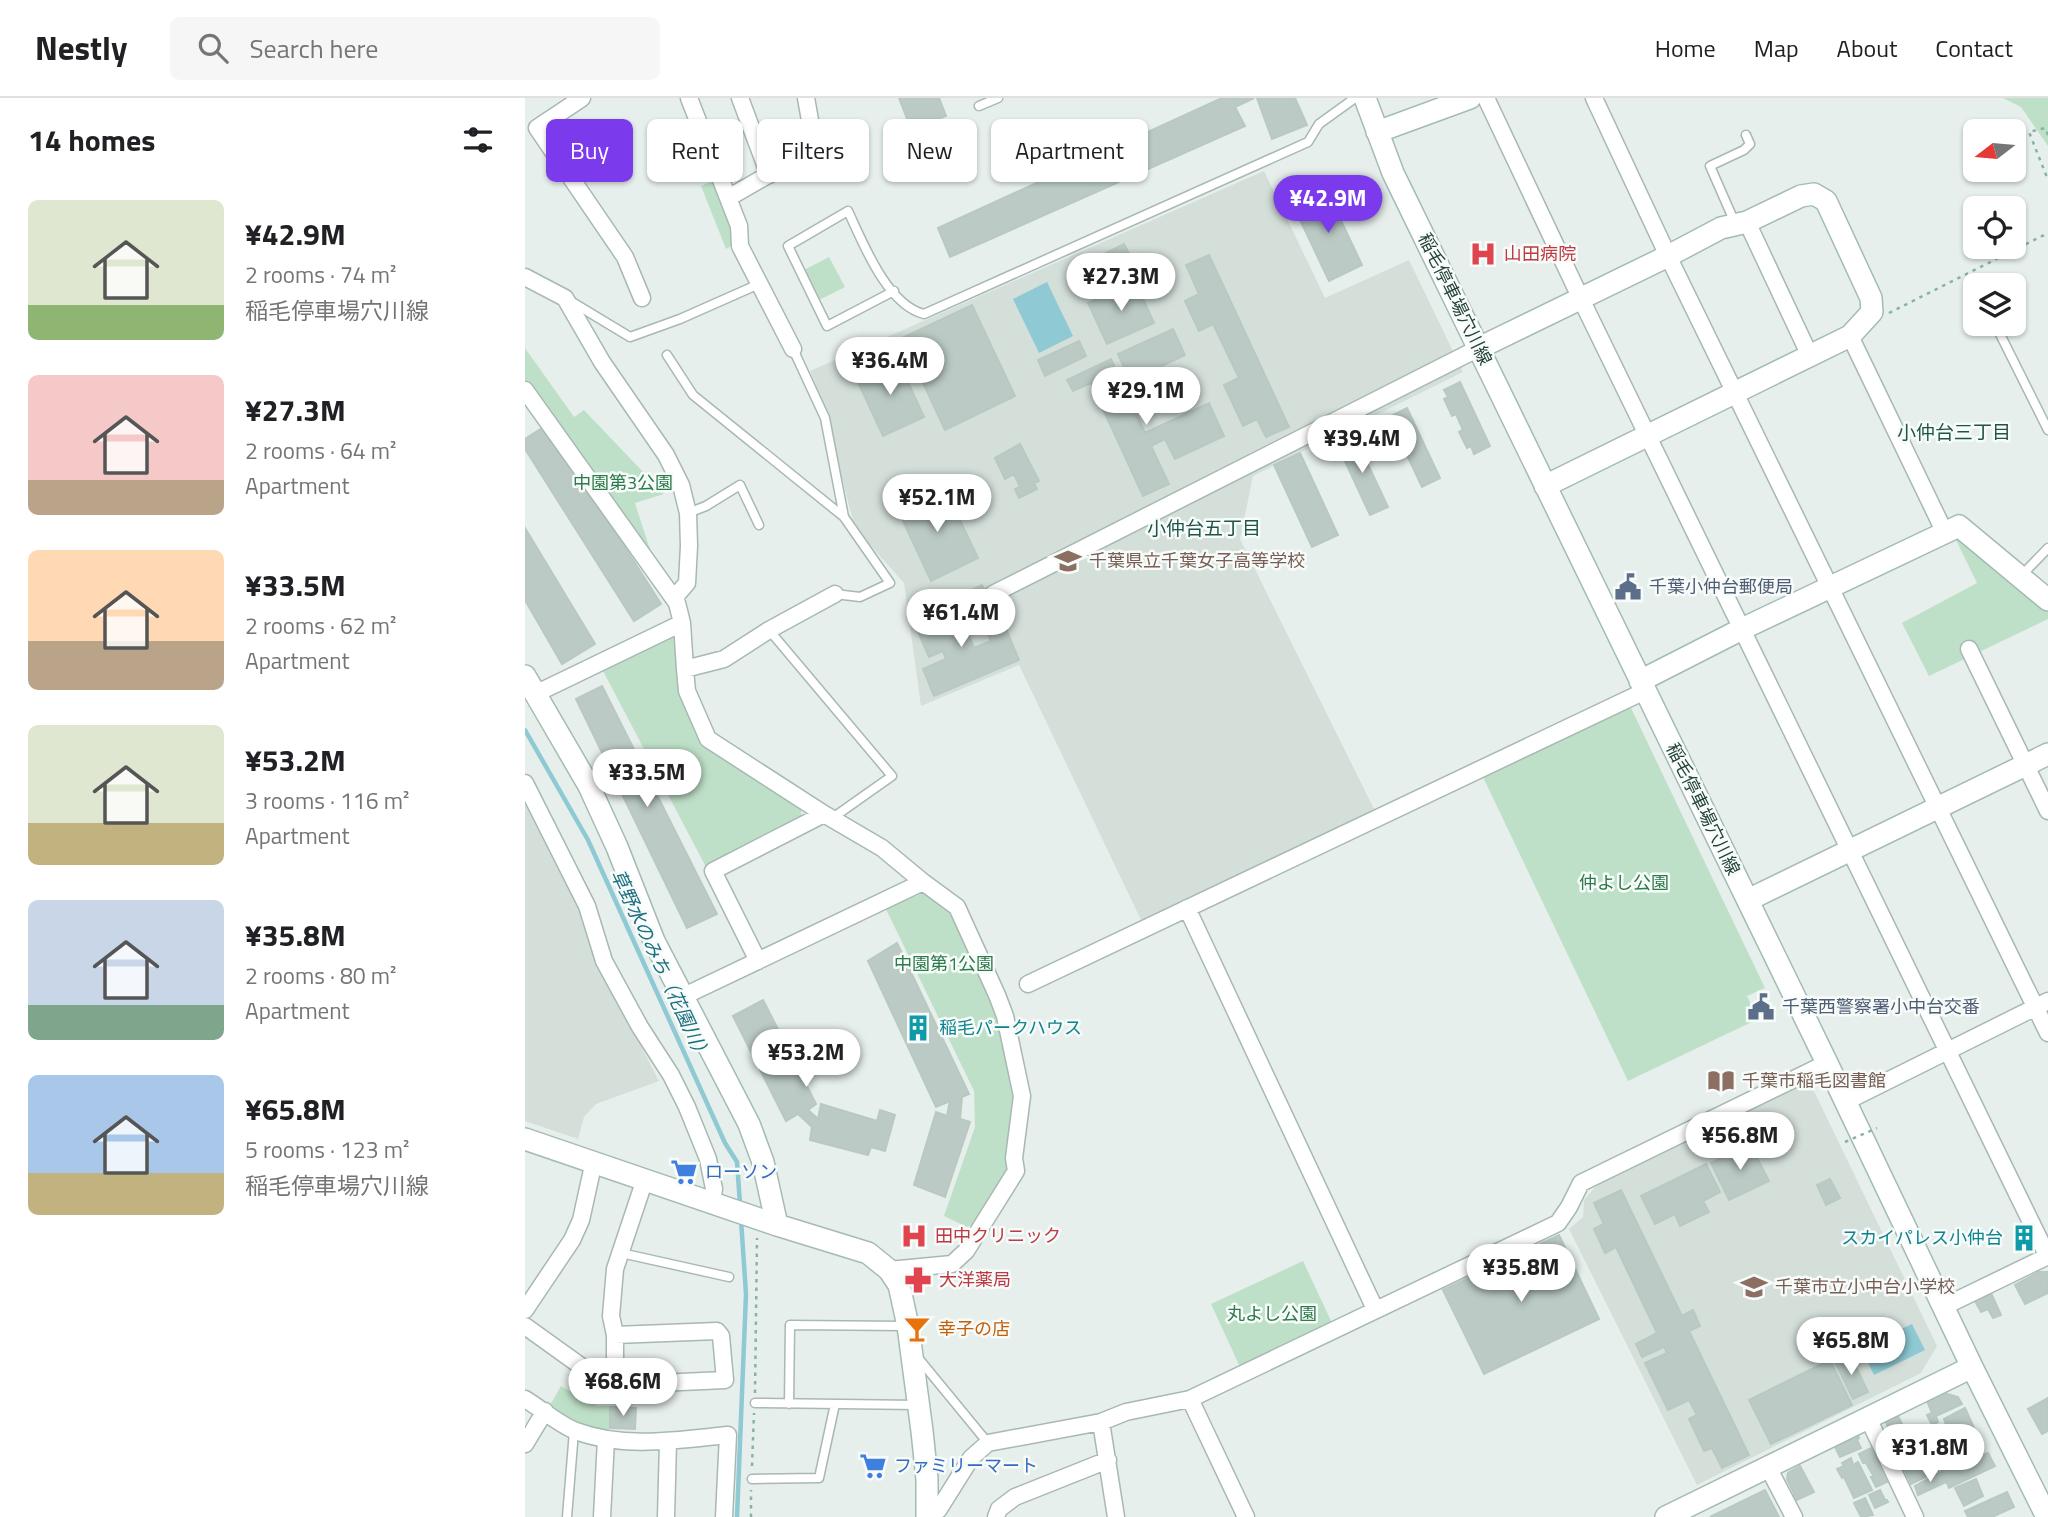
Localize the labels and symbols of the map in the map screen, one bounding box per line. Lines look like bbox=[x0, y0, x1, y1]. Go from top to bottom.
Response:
north arrow bbox=[1963, 119, 2027, 182]
pin: ¥42.9M bbox=[1271, 176, 1385, 235]
street label: 稲毛停車場穴川線 bbox=[1412, 228, 1499, 369]
hospital icon: 山田病院 bbox=[1468, 239, 1498, 269]
place label: 山田病院 bbox=[1504, 240, 1576, 267]
pin: ¥27.3M bbox=[1064, 254, 1178, 313]
pin: ¥36.4M bbox=[833, 338, 947, 397]
pin: ¥29.1M bbox=[1089, 368, 1203, 427]
pin: ¥39.4M bbox=[1305, 416, 1419, 475]
district label: 小仲台三丁目 bbox=[1897, 417, 2011, 446]
park label: 中園第3公園 bbox=[573, 469, 673, 496]
pin: ¥52.1M bbox=[880, 474, 994, 534]
district label: 小仲台五丁目 bbox=[1147, 513, 1261, 542]
school or university icon: 千葉県立千葉女子高等学校 bbox=[1053, 546, 1083, 576]
place label: 千葉県立千葉女子高等学校 bbox=[1089, 547, 1305, 574]
public building icon: 千葉小仲台郵便局 bbox=[1613, 572, 1643, 602]
place label: 千葉小仲台郵便局 bbox=[1649, 573, 1793, 600]
pin: ¥61.4M bbox=[904, 589, 1018, 649]
street label: 稲毛停車場穴川線 bbox=[1660, 738, 1747, 879]
pin: ¥33.5M bbox=[590, 750, 704, 809]
water label: 草野水のみち（花園川） bbox=[604, 864, 719, 1066]
park label: 仲よし公園 bbox=[1579, 869, 1669, 896]
park label: 中園第1公園 bbox=[894, 950, 994, 977]
public building icon: 千葉西警察署小中台交番 bbox=[1746, 992, 1776, 1022]
place label: 千葉西警察署小中台交番 bbox=[1782, 993, 1980, 1020]
building icon: 稲毛パークハウス bbox=[903, 1013, 933, 1043]
place label: 稲毛パークハウス bbox=[939, 1014, 1082, 1041]
pin: ¥53.2M bbox=[749, 1030, 863, 1089]
library icon: 千葉市稲毛図書館 bbox=[1706, 1066, 1736, 1096]
place label: 千葉市稲毛図書館 bbox=[1742, 1067, 1886, 1094]
pin: ¥56.8M bbox=[1683, 1112, 1797, 1172]
supermarket icon: ローソン bbox=[669, 1157, 699, 1187]
place label: ローソン bbox=[705, 1158, 777, 1185]
hospital icon: 田中クリニック bbox=[899, 1221, 929, 1251]
place label: 田中クリニック bbox=[935, 1222, 1061, 1249]
building icon: スカイパレス小仲台 bbox=[2009, 1223, 2039, 1253]
place label: スカイパレス小仲台 bbox=[1841, 1224, 2003, 1251]
pin: ¥35.8M bbox=[1464, 1244, 1578, 1304]
pharmacy icon: 大洋薬局 bbox=[903, 1265, 933, 1295]
place label: 大洋薬局 bbox=[939, 1266, 1011, 1293]
school or university icon: 千葉市立小中台小学校 bbox=[1739, 1272, 1769, 1302]
place label: 千葉市立小中台小学校 bbox=[1775, 1273, 1955, 1300]
park label: 丸よし公園 bbox=[1227, 1300, 1317, 1327]
bar icon: 幸子の店 bbox=[902, 1314, 932, 1344]
place label: 幸子の店 bbox=[938, 1315, 1010, 1342]
pin: ¥65.8M bbox=[1794, 1318, 1908, 1377]
pin: ¥68.6M bbox=[566, 1358, 680, 1418]
pin: ¥31.8M bbox=[1873, 1424, 1987, 1484]
supermarket icon: ファミリーマート bbox=[858, 1451, 888, 1481]
place label: ファミリーマート bbox=[894, 1452, 1038, 1479]

